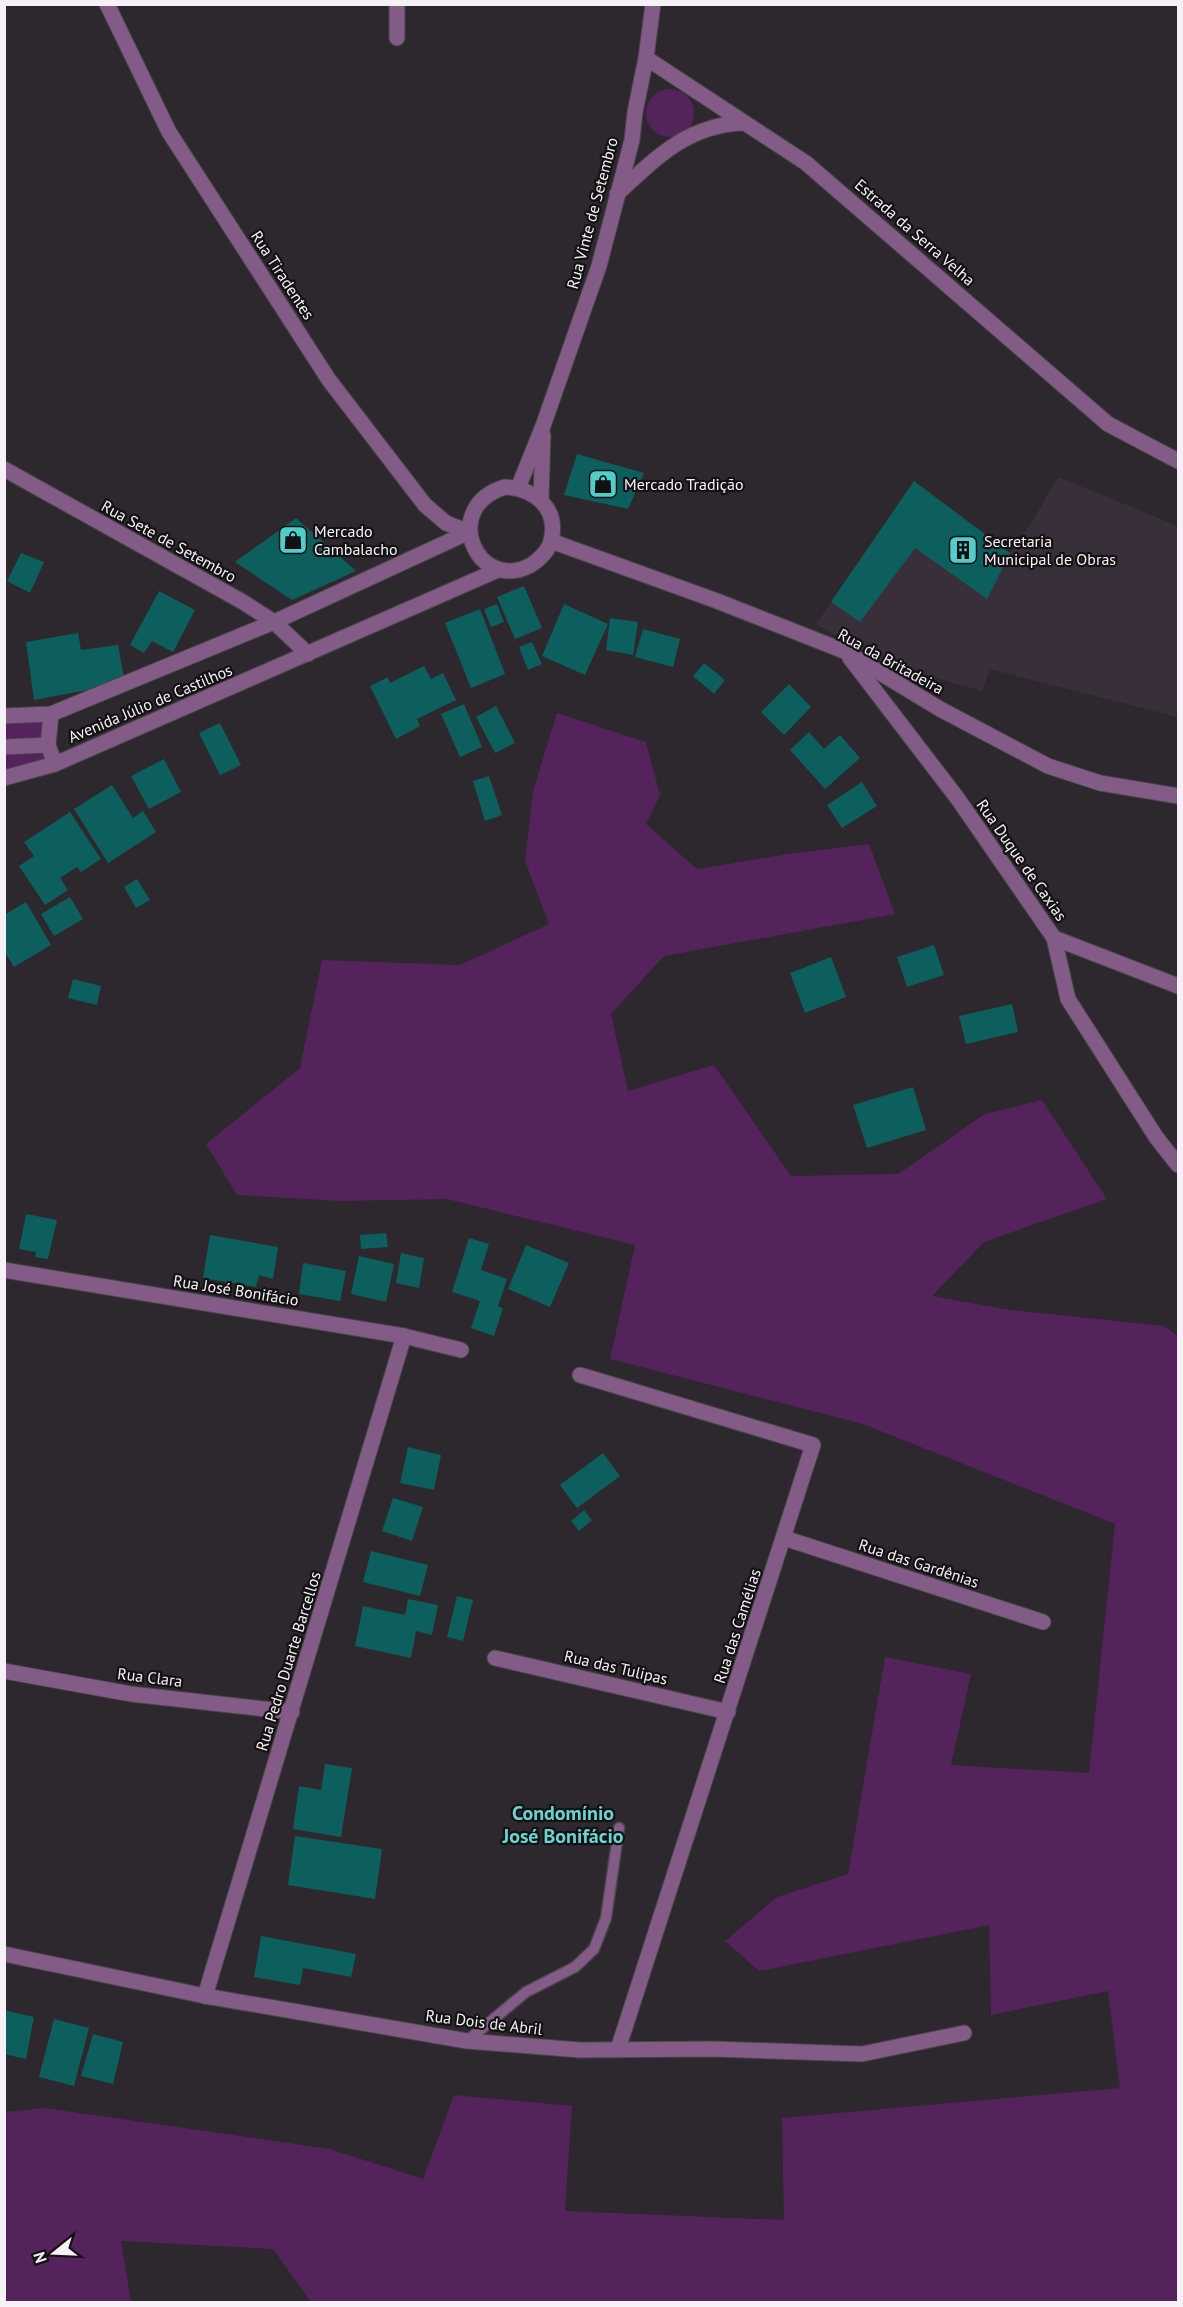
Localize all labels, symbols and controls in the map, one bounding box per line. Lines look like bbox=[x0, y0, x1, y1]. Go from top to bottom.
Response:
street label: Rua Vinte de Setembro bbox=[562, 135, 622, 291]
street label: Estrada da Serra Velha bbox=[851, 174, 979, 290]
street label: Rua Tiradentes bbox=[247, 227, 319, 323]
shop icon: Mercado Tradição bbox=[587, 468, 619, 500]
place label: Mercado Tradição bbox=[624, 474, 744, 494]
street label: Rua Sete de Setembro bbox=[98, 496, 240, 586]
place label: Mercado Cambalacho bbox=[314, 521, 398, 559]
shop icon: Mercado Cambalacho bbox=[277, 524, 309, 556]
place label: Secretaria Municipal de Obras bbox=[984, 531, 1116, 569]
building icon: Secretaria Municipal de Obras bbox=[947, 534, 979, 566]
street label: Rua da Britadeira bbox=[835, 624, 947, 698]
street label: Avenida Júlio de Castilhos bbox=[65, 659, 235, 747]
street label: Rua Duque de Caxias bbox=[973, 795, 1072, 925]
street label: Rua José Bonifácio bbox=[172, 1270, 300, 1310]
street label: Rua das Gardênias bbox=[856, 1534, 982, 1592]
street label: Rua das Camélias bbox=[709, 1566, 765, 1686]
street label: Rua Pedro Duarte Barcellos bbox=[251, 1569, 325, 1753]
street label: Rua das Tulipas bbox=[562, 1645, 670, 1689]
street label: Rua Clara bbox=[116, 1663, 184, 1691]
district label: Condomínio José Bonifácio bbox=[501, 1800, 624, 1849]
street label: Rua Dois de Abril bbox=[425, 2005, 544, 2039]
north arrow bbox=[24, 2223, 84, 2283]
text: N bbox=[29, 2250, 51, 2266]

